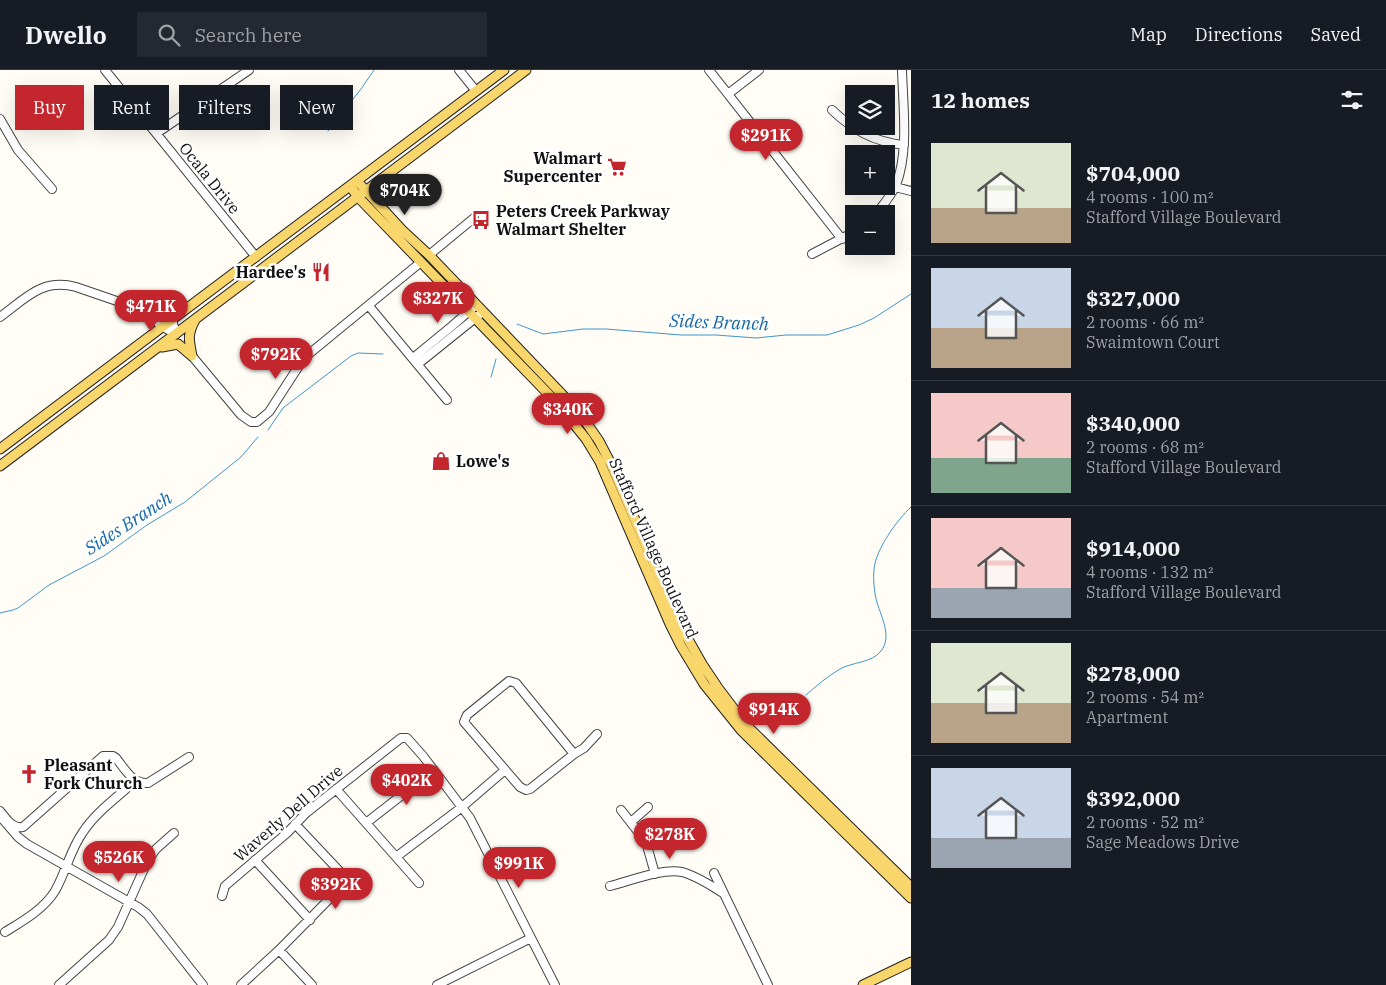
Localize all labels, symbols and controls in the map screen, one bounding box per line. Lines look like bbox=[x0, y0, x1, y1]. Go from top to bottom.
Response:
search box bbox=[137, 12, 487, 57]
text: Dwello bbox=[25, 19, 107, 51]
icon: search bbox=[155, 21, 183, 49]
text: Search here bbox=[195, 23, 302, 47]
text: Map bbox=[1130, 23, 1167, 46]
text: Directions bbox=[1195, 23, 1283, 46]
text: Saved bbox=[1311, 23, 1361, 46]
chip: Buy bbox=[15, 85, 84, 130]
chip: Rent bbox=[94, 85, 169, 130]
chip: Filters bbox=[179, 85, 270, 130]
chip: New bbox=[280, 85, 353, 130]
map controls bbox=[845, 85, 895, 255]
button: layers bbox=[845, 85, 895, 135]
text: 12 homes bbox=[931, 86, 1030, 114]
icon: filters bbox=[1338, 86, 1366, 114]
pin: $291K bbox=[731, 118, 801, 161]
text: $291K bbox=[741, 125, 791, 145]
street label: Ocala Drive bbox=[175, 138, 245, 218]
button: + bbox=[845, 145, 895, 195]
place label: Walmart Supercenter bbox=[503, 148, 602, 186]
supermarket icon: Walmart Supercenter bbox=[606, 156, 628, 178]
text: $704,000 bbox=[1086, 159, 1180, 187]
icon: home bbox=[971, 163, 1031, 223]
pin: $704K bbox=[370, 174, 440, 216]
text: $704K bbox=[380, 180, 430, 200]
text: 4 rooms · 100 m² bbox=[1086, 187, 1214, 207]
place label: Peters Creek Parkway Walmart Shelter bbox=[496, 201, 671, 239]
button: − bbox=[845, 205, 895, 255]
text: Stafford Village Boulevard bbox=[1086, 207, 1282, 227]
bus stop icon: Peters Creek Parkway Walmart Shelter bbox=[470, 209, 492, 231]
restaurant icon: Hardee's bbox=[310, 261, 332, 283]
place label: Hardee's bbox=[236, 262, 306, 282]
pin: $327K bbox=[403, 282, 473, 324]
text: $327,000 bbox=[1086, 284, 1180, 312]
text: $327K bbox=[413, 288, 463, 308]
icon: home bbox=[971, 288, 1031, 348]
pin: $471K bbox=[116, 290, 186, 332]
text: $471K bbox=[126, 296, 176, 316]
water label: Sides Branch bbox=[668, 309, 769, 335]
text: 2 rooms · 66 m² bbox=[1086, 312, 1204, 332]
text: Swaimtown Court bbox=[1086, 332, 1220, 352]
pin: $792K bbox=[241, 338, 311, 380]
text: $792K bbox=[251, 344, 301, 364]
pin: $340K bbox=[533, 392, 603, 435]
text: $340K bbox=[543, 399, 593, 419]
text: $340,000 bbox=[1086, 409, 1180, 437]
icon: home bbox=[971, 413, 1031, 473]
text: 2 rooms · 68 m² bbox=[1086, 437, 1204, 457]
shop icon: Lowe's bbox=[430, 450, 452, 472]
place label: Lowe's bbox=[456, 451, 510, 471]
street label: Stafford Village Boulevard bbox=[605, 455, 703, 642]
text: Stafford Village Boulevard bbox=[1086, 457, 1282, 477]
water label: Sides Branch bbox=[79, 486, 176, 560]
text: $914,000 bbox=[1086, 534, 1180, 562]
icon: home bbox=[971, 538, 1031, 598]
text: 4 rooms · 132 m² bbox=[1086, 562, 1214, 582]
text: Stafford Village Boulevard bbox=[1086, 582, 1282, 602]
text: $278,000 bbox=[1086, 659, 1180, 687]
icon: home bbox=[971, 663, 1031, 723]
text: 2 rooms · 54 m² bbox=[1086, 687, 1204, 707]
pin: $914K bbox=[739, 692, 809, 735]
text: $914K bbox=[749, 699, 799, 719]
text: Apartment bbox=[1086, 707, 1168, 727]
place label: Pleasant Fork Church bbox=[44, 755, 143, 793]
street label: Waverly Dell Drive bbox=[229, 760, 347, 866]
church icon: Pleasant Fork Church bbox=[18, 763, 40, 785]
pin: $402K bbox=[372, 764, 442, 806]
text: $402K bbox=[382, 770, 432, 790]
text: $392,000 bbox=[1086, 784, 1180, 812]
icon: home bbox=[971, 788, 1031, 848]
text: 2 rooms · 52 m² bbox=[1086, 812, 1204, 832]
pin: $278K bbox=[635, 818, 705, 860]
text: $278K bbox=[645, 824, 695, 844]
text: Sage Meadows Drive bbox=[1086, 832, 1239, 852]
pin: $526K bbox=[84, 840, 154, 883]
pin: $991K bbox=[484, 846, 554, 889]
text: $526K bbox=[94, 847, 144, 867]
text: $991K bbox=[494, 853, 544, 873]
pin: $392K bbox=[301, 868, 371, 910]
text: $392K bbox=[311, 874, 361, 894]

